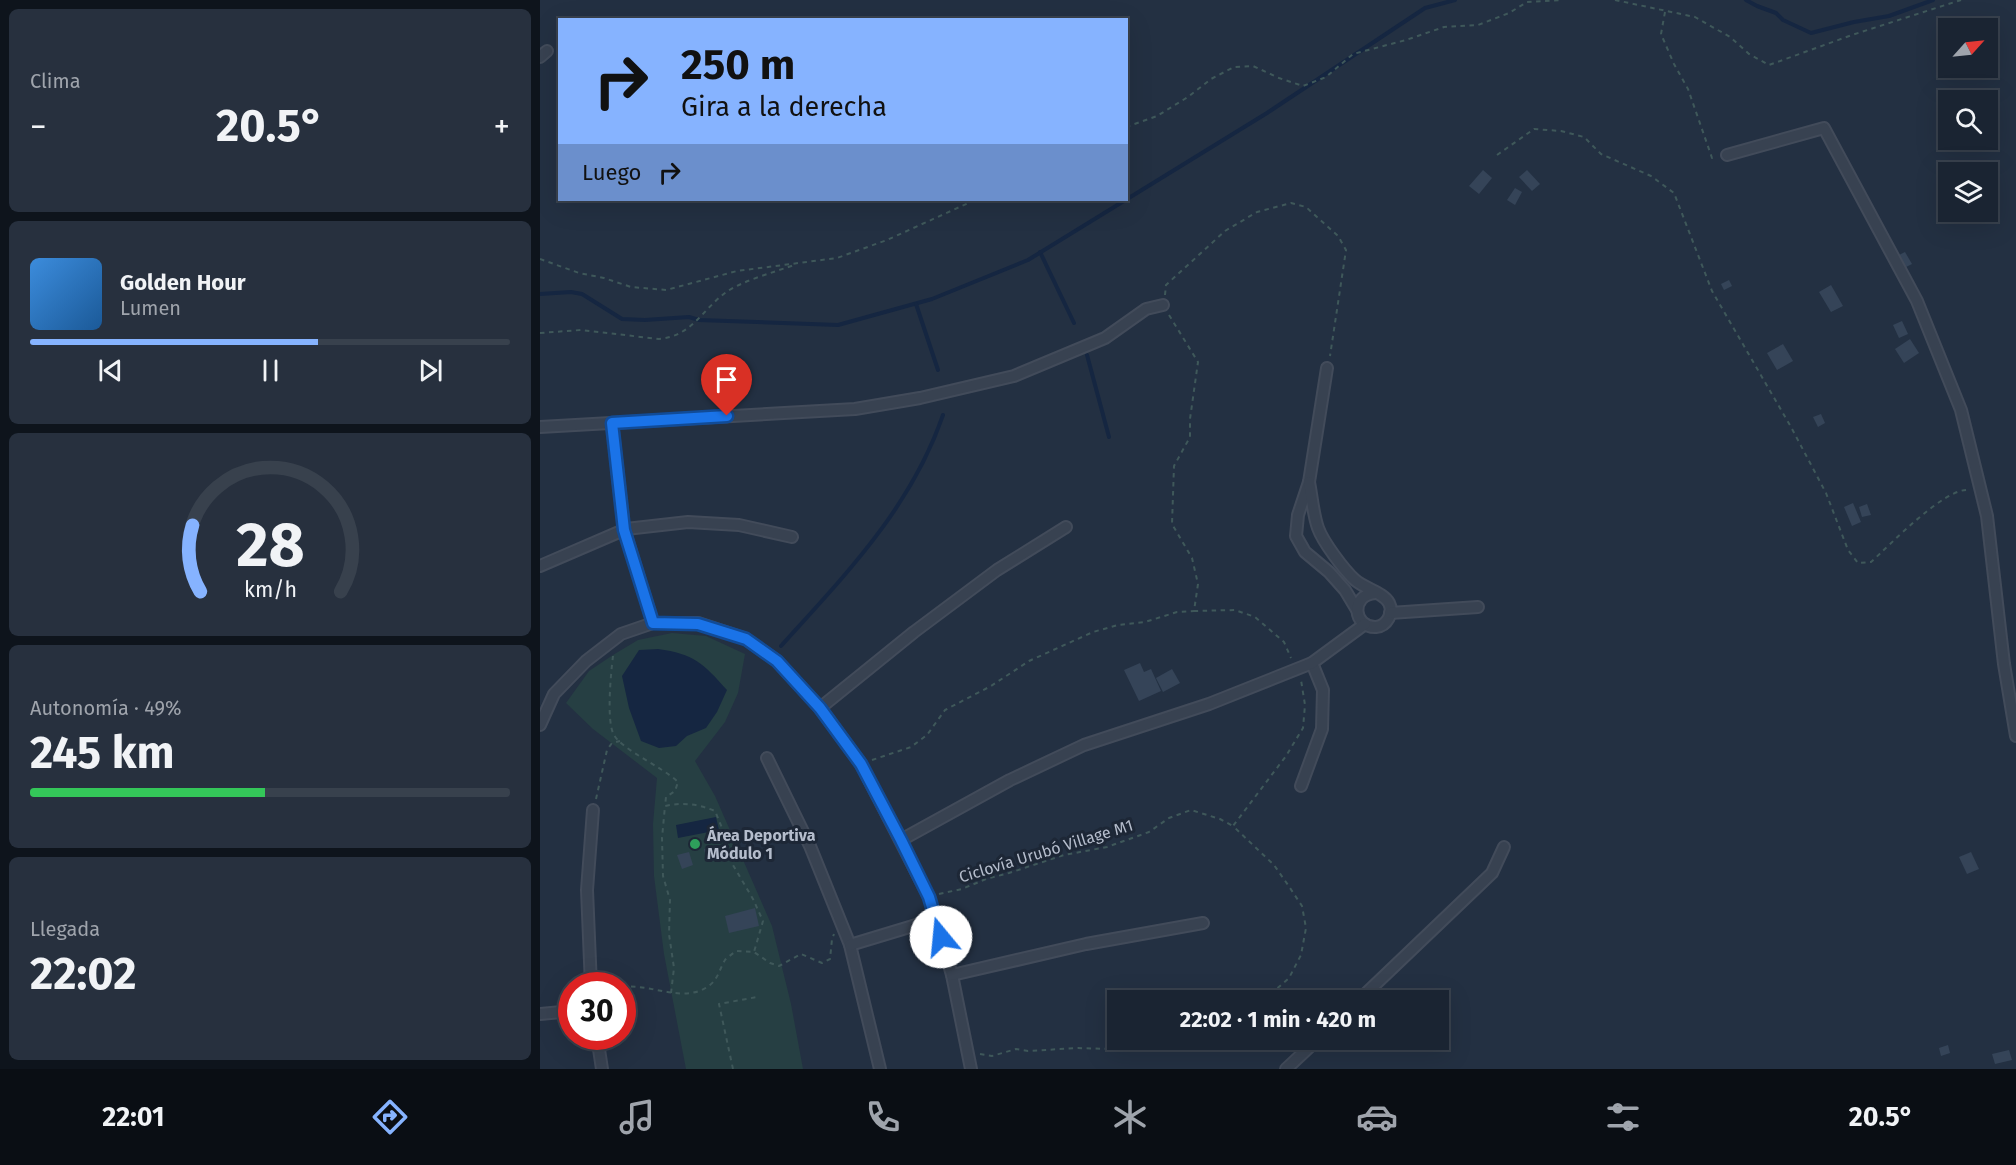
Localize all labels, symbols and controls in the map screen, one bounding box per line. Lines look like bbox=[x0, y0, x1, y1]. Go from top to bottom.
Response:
north arrow bbox=[1938, 18, 1998, 78]
map controls bbox=[1938, 18, 1998, 222]
text: 250 m bbox=[681, 40, 795, 90]
icon: right bbox=[582, 42, 660, 120]
text: Clima bbox=[30, 69, 81, 93]
button: search bbox=[1938, 90, 1998, 150]
text: Gira a la derecha bbox=[681, 91, 887, 123]
text: 20.5° bbox=[216, 99, 324, 153]
text: − bbox=[30, 107, 47, 147]
text: + bbox=[494, 107, 510, 147]
icon: right bbox=[653, 156, 686, 189]
text: Luego bbox=[582, 159, 641, 186]
button: layers bbox=[1938, 162, 1998, 222]
text: Golden Hour bbox=[120, 269, 246, 296]
text: Lumen bbox=[120, 296, 181, 320]
icon: previous bbox=[94, 354, 127, 387]
icon: pause bbox=[254, 354, 287, 387]
icon: next bbox=[414, 354, 447, 387]
pin bbox=[701, 354, 752, 416]
icon: arrive bbox=[710, 363, 743, 396]
text: 28 bbox=[236, 508, 304, 583]
text: km/h bbox=[243, 577, 297, 603]
text: Autonomía · 49% bbox=[30, 696, 181, 720]
text: 245 km bbox=[30, 726, 175, 780]
street label: Ciclovía Urubó Village M1 bbox=[957, 815, 1135, 887]
place label: Área Deportiva Módulo 1 bbox=[706, 825, 816, 863]
marker: Área Deportiva Módulo 1 bbox=[688, 837, 702, 851]
position arrow bbox=[909, 905, 973, 969]
text: Llegada bbox=[30, 917, 100, 941]
text: 22:02 bbox=[30, 947, 136, 1001]
speed limit sign: 30 bbox=[558, 972, 636, 1050]
text: 22:02 · 1 min · 420 m bbox=[1180, 1006, 1376, 1033]
icon: directions bbox=[369, 1096, 411, 1138]
icon: music bbox=[616, 1096, 658, 1138]
icon: phone bbox=[862, 1096, 904, 1138]
icon: climate bbox=[1109, 1096, 1151, 1138]
icon: car bbox=[1356, 1096, 1398, 1138]
icon: filters bbox=[1602, 1096, 1644, 1138]
text: 22:01 bbox=[102, 1101, 164, 1133]
text: 20.5° bbox=[1849, 1101, 1914, 1133]

